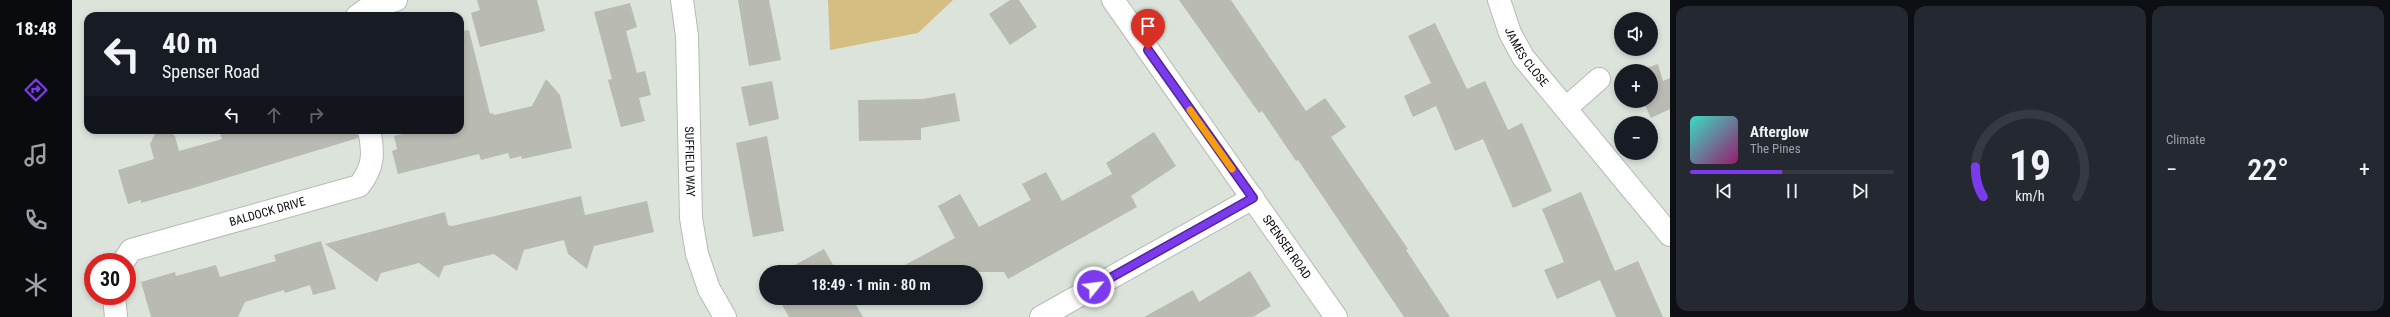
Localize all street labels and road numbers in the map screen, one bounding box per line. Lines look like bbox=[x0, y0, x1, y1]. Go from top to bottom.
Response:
street label: JAMES CLOSE bbox=[1502, 26, 1551, 89]
street label: SUFFIELD WAY bbox=[682, 126, 698, 198]
street label: BALDOCK DRIVE bbox=[228, 194, 307, 229]
street label: SPENSER ROAD bbox=[1259, 212, 1314, 282]

